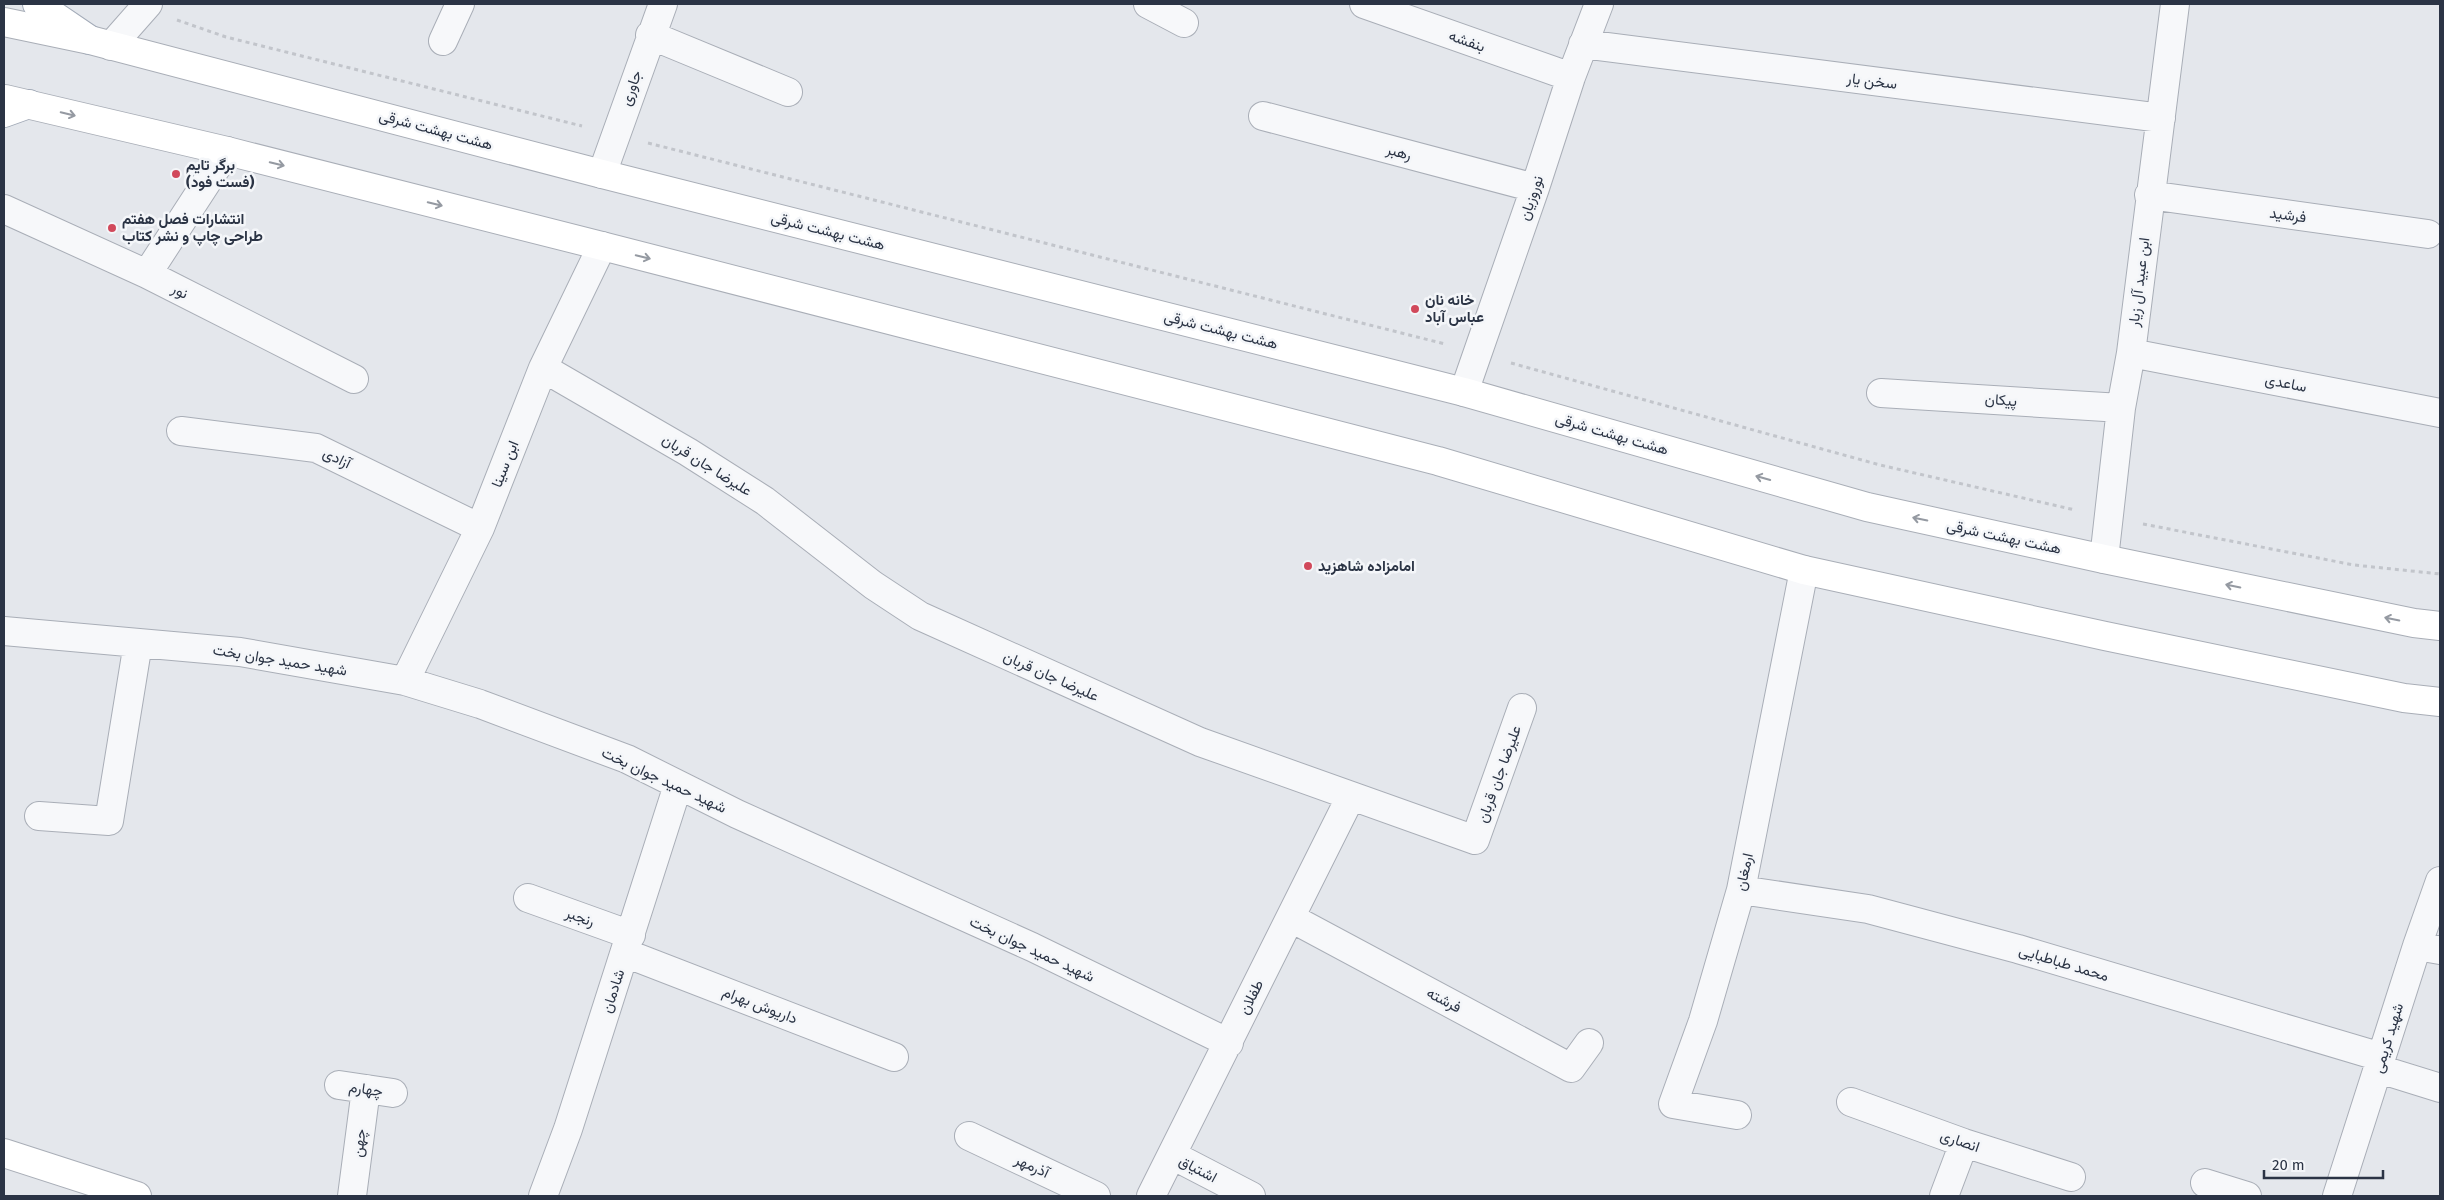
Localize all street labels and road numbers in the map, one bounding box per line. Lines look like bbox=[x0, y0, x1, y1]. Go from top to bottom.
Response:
street label: بنفشه bbox=[1446, 26, 1488, 56]
street label: جاوری bbox=[617, 68, 646, 108]
street label: سخن یار bbox=[1845, 69, 1898, 94]
street label: هشت بهشت شرقی bbox=[377, 106, 495, 155]
street label: رهبر bbox=[1383, 140, 1414, 164]
street label: نوروزیان bbox=[1515, 173, 1547, 223]
street label: فرشید bbox=[2269, 204, 2308, 226]
street label: هشت بهشت شرقی bbox=[769, 208, 887, 255]
street label: ابن عبید آل زیار bbox=[2124, 236, 2154, 329]
street label: نور bbox=[168, 279, 191, 303]
street label: هشت بهشت شرقی bbox=[1162, 307, 1280, 354]
street label: ساعدی bbox=[2263, 370, 2309, 397]
street label: پیکان bbox=[1984, 390, 2018, 411]
street label: هشت بهشت شرقی bbox=[1553, 409, 1671, 460]
street label: علیرضا جان قربان bbox=[659, 430, 755, 500]
street label: ابن سینا bbox=[487, 438, 523, 490]
street label: آزادی bbox=[320, 444, 355, 474]
street label: هشت بهشت شرقی bbox=[1945, 516, 2063, 559]
street label: شهید حمید جوان بخت bbox=[212, 641, 349, 680]
street label: علیرضا جان قربان bbox=[1001, 647, 1102, 705]
street label: علیرضا جان قربان bbox=[1473, 723, 1525, 825]
street label: شهید حمید جوان بخت bbox=[599, 743, 729, 817]
street label: ارمغان bbox=[1731, 851, 1757, 893]
street label: رنجبر bbox=[562, 903, 597, 931]
street label: شهید حمید جوان بخت bbox=[967, 912, 1097, 986]
street label: محمد طباطبایی bbox=[2017, 941, 2111, 986]
street label: شادمان bbox=[597, 967, 629, 1015]
street label: طفلان bbox=[1235, 976, 1267, 1017]
street label: داریوش بهرام bbox=[720, 982, 800, 1028]
street label: فرشته bbox=[1424, 983, 1465, 1017]
street label: شهید کریمی bbox=[2369, 1001, 2408, 1076]
street label: چهارم bbox=[348, 1078, 384, 1101]
street label: انصاری bbox=[1938, 1126, 1982, 1157]
street label: چهن bbox=[348, 1128, 371, 1158]
street label: آذرمهر bbox=[1011, 1150, 1053, 1182]
street label: اشتیاق bbox=[1176, 1152, 1220, 1186]

